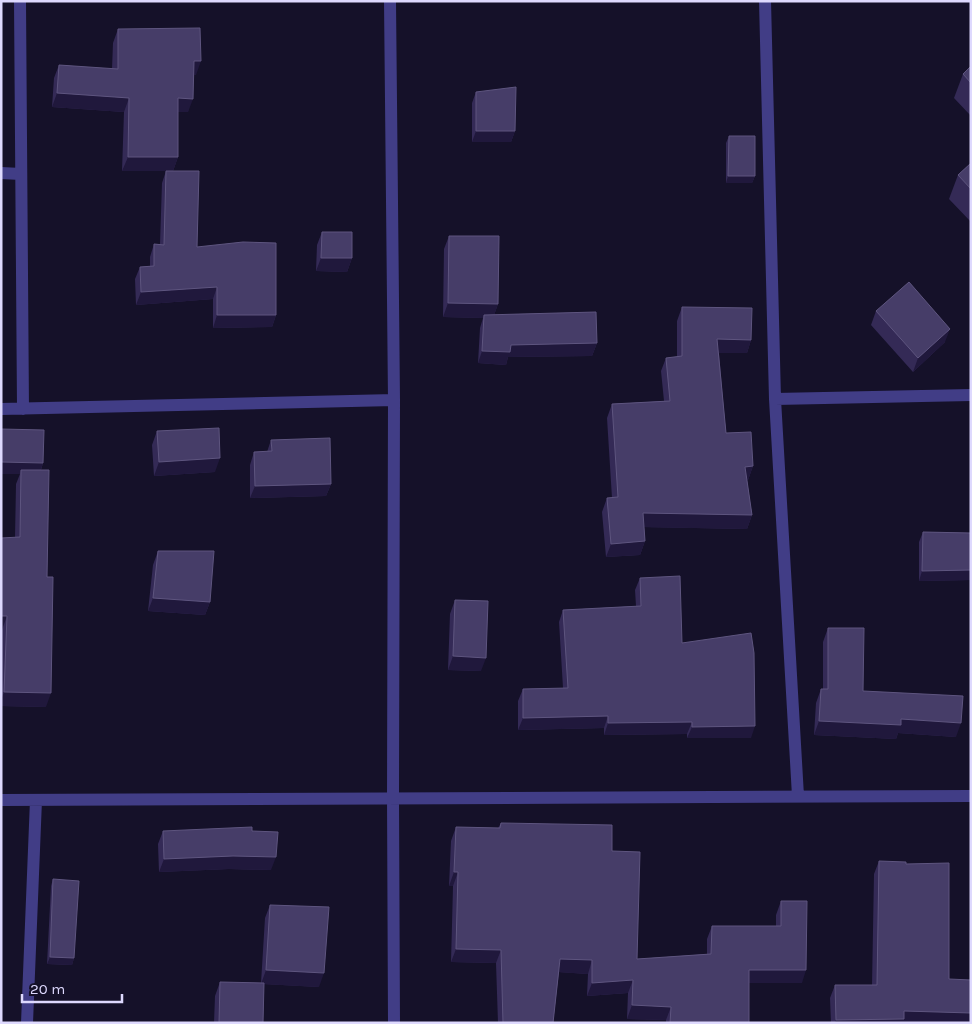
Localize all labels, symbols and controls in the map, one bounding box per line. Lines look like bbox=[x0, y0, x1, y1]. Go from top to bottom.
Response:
scale bar bbox=[22, 972, 122, 1004]
text: 20 m bbox=[30, 980, 65, 998]

